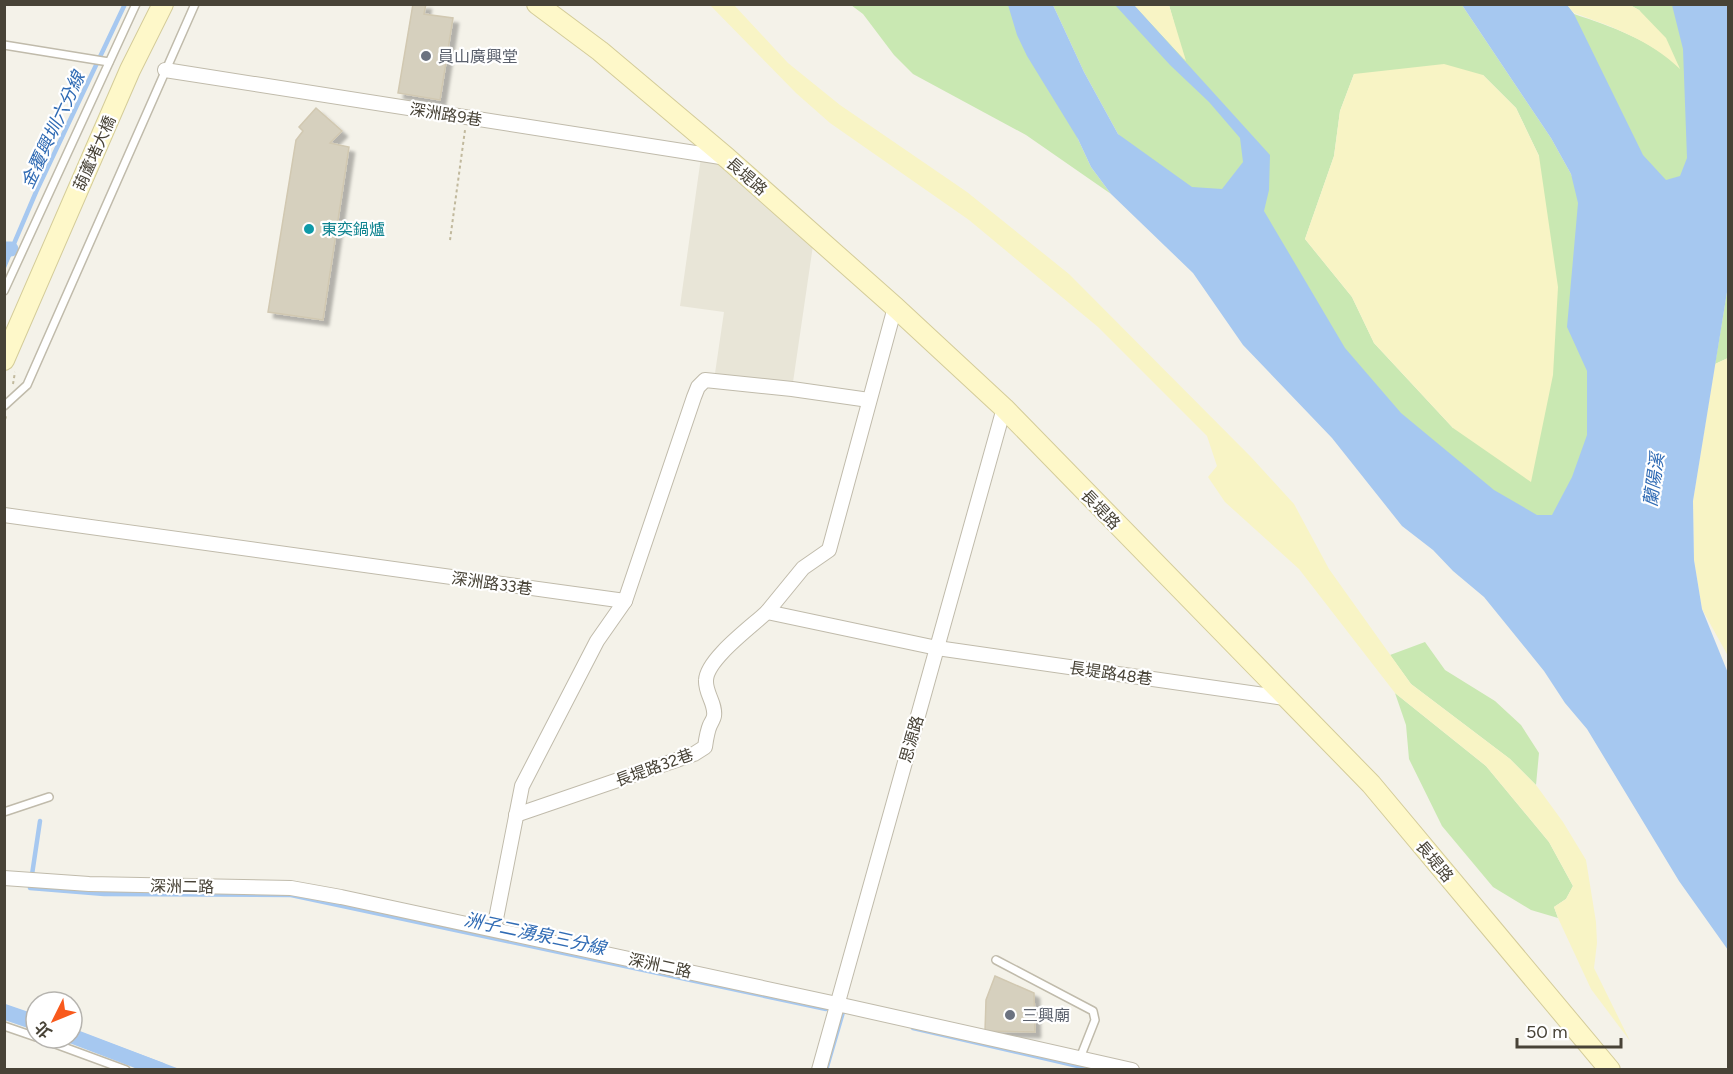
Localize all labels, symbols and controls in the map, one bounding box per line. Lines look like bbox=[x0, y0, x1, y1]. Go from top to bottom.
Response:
place label: 員山廣興堂 bbox=[438, 47, 518, 66]
marker: 員山廣興堂 bbox=[419, 49, 433, 63]
water label: 金覆興圳六分線 bbox=[16, 66, 90, 192]
street label: 深洲路9巷 bbox=[408, 99, 483, 130]
street label: 葫蘆堵大橋 bbox=[70, 113, 119, 194]
street label: 長堤路 bbox=[722, 153, 771, 199]
place label: 東奕鍋爐 bbox=[321, 220, 385, 239]
marker: 東奕鍋爐 bbox=[302, 222, 316, 236]
water label: 蘭陽溪 bbox=[1639, 449, 1669, 508]
street label: 長堤路 bbox=[1077, 485, 1124, 533]
street label: 深洲路33巷 bbox=[450, 568, 534, 599]
street label: 長堤路48巷 bbox=[1068, 658, 1154, 689]
street label: 思源路 bbox=[896, 713, 927, 765]
street label: 長堤路32巷 bbox=[613, 745, 696, 790]
street label: 長堤路 bbox=[1412, 837, 1457, 886]
street label: 深洲二路 bbox=[150, 876, 214, 897]
water label: 洲子二湧泉三分線 bbox=[462, 908, 610, 960]
street label: 深洲二路 bbox=[627, 950, 693, 981]
north arrow bbox=[24, 990, 84, 1050]
place label: 三興廟 bbox=[1022, 1006, 1070, 1025]
marker: 三興廟 bbox=[1003, 1008, 1017, 1022]
scale bar bbox=[1517, 1011, 1620, 1049]
text: 北 bbox=[31, 1018, 56, 1042]
text: 50 m bbox=[1526, 1021, 1568, 1043]

